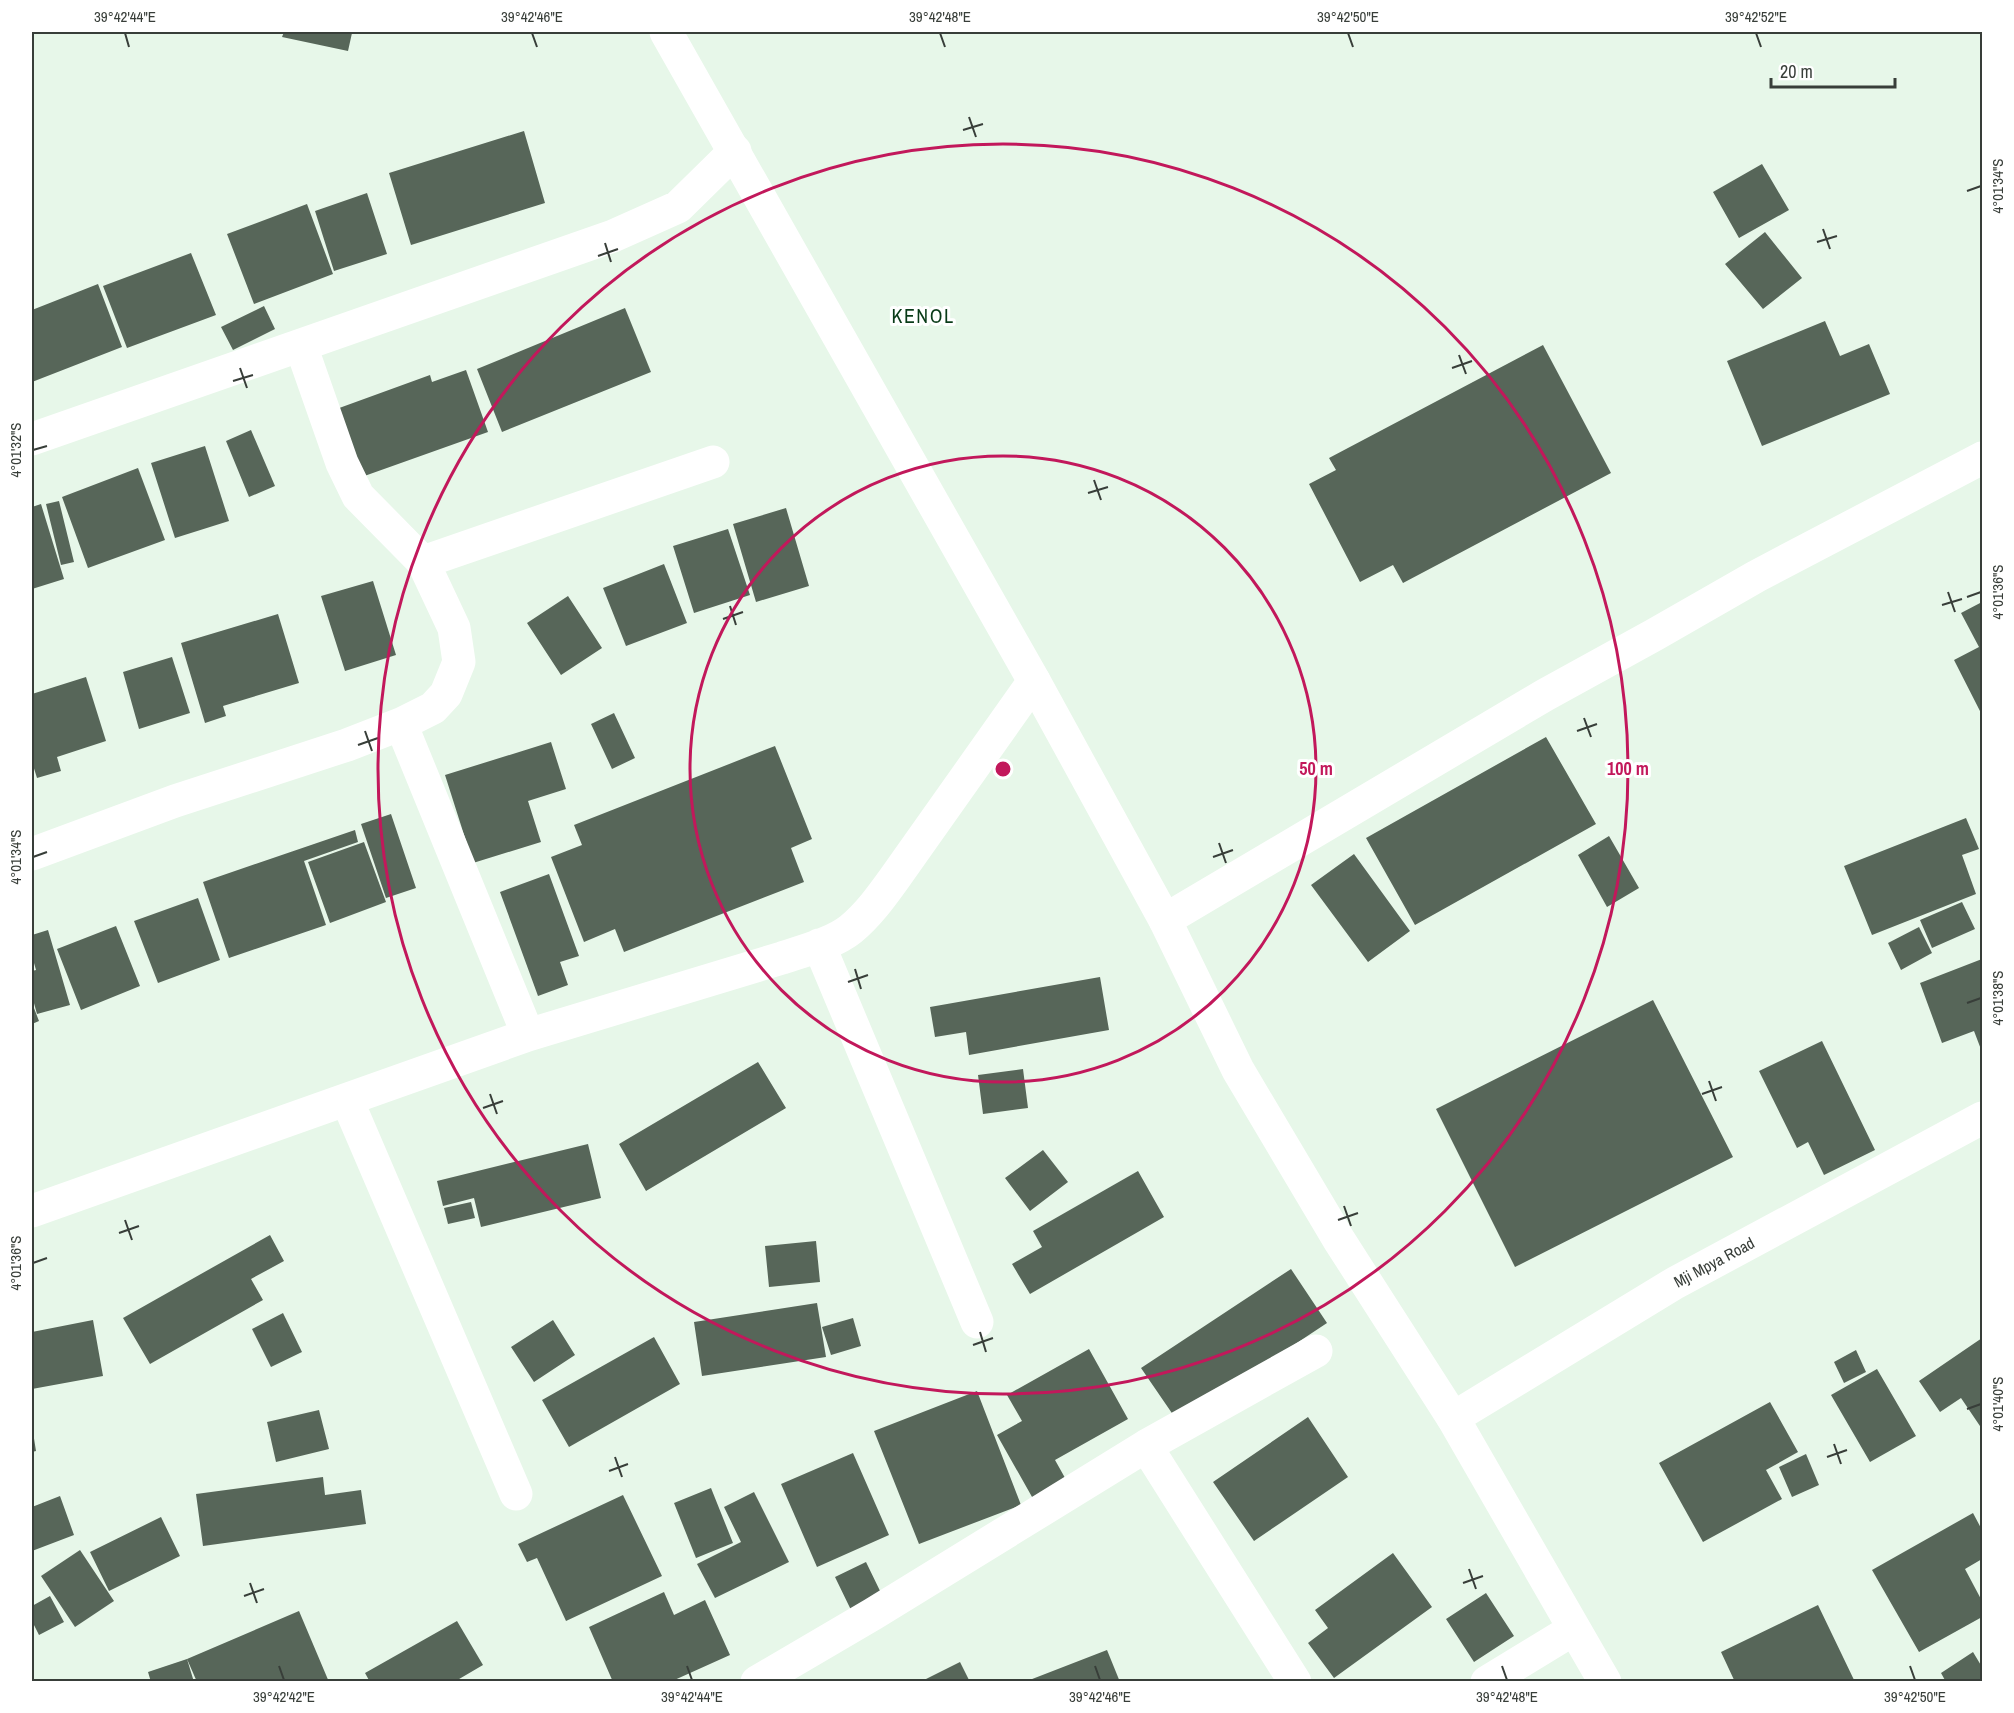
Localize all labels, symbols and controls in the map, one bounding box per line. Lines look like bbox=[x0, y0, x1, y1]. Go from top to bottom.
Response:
text: 39°42'44"E bbox=[94, 6, 156, 27]
text: 39°42'46"E bbox=[501, 6, 563, 27]
text: 39°42'48"E bbox=[909, 6, 971, 27]
text: 39°42'50"E bbox=[1317, 6, 1379, 27]
text: 39°42'52"E bbox=[1725, 6, 1787, 27]
scale bar bbox=[1771, 51, 1896, 89]
text: 20 m bbox=[1780, 59, 1813, 84]
text: 4°01'34"S bbox=[1987, 158, 2008, 214]
district label: KENOL bbox=[891, 302, 955, 329]
text: 4°01'32"S bbox=[5, 422, 26, 478]
text: 4°01'36"S bbox=[1987, 564, 2008, 620]
text: 50 m bbox=[1299, 756, 1333, 781]
text: 100 m bbox=[1607, 756, 1649, 781]
centre of rings bbox=[993, 759, 1013, 779]
text: 4°01'34"S bbox=[5, 829, 26, 885]
text: 4°01'38"S bbox=[1987, 970, 2008, 1026]
street label: Mji Mpya Road bbox=[1670, 1232, 1758, 1292]
text: 4°01'36"S bbox=[5, 1235, 26, 1291]
text: 4°01'40"S bbox=[1987, 1376, 2008, 1432]
text: 39°42'42"E bbox=[253, 1686, 315, 1707]
text: 39°42'44"E bbox=[661, 1686, 723, 1707]
text: 39°42'46"E bbox=[1069, 1686, 1131, 1707]
text: 39°42'48"E bbox=[1476, 1686, 1538, 1707]
text: 39°42'50"E bbox=[1884, 1686, 1946, 1707]

